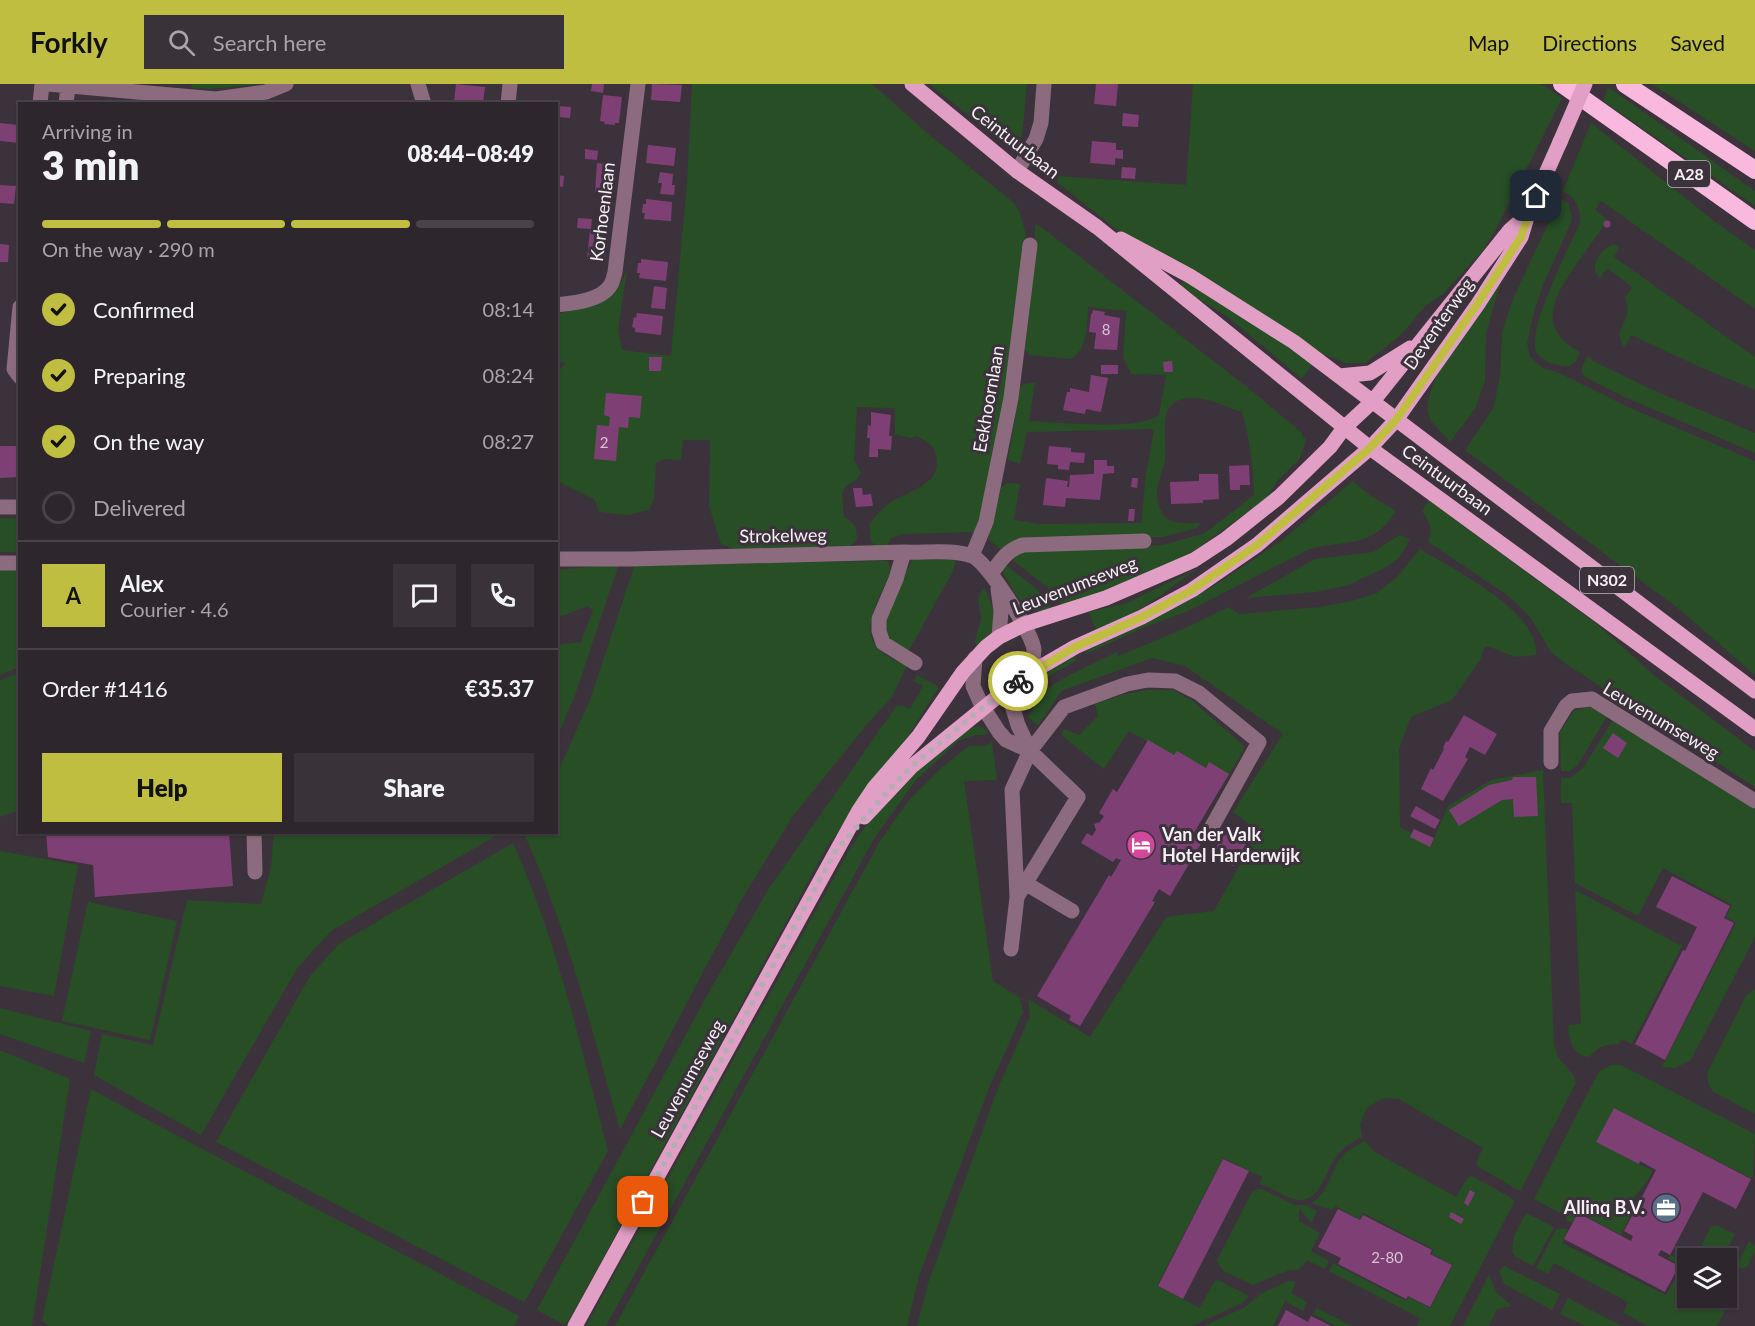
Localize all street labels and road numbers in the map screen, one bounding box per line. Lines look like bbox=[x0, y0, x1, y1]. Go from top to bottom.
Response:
street label: Ceintuurbaan bbox=[967, 100, 1064, 183]
street label: Korhoenlaan bbox=[585, 161, 619, 263]
road number: A28 bbox=[1668, 161, 1710, 187]
street label: Deventerweg bbox=[1399, 273, 1478, 373]
street label: Eekhoornlaan bbox=[968, 344, 1008, 454]
street label: Ceintuurbaan bbox=[1398, 439, 1497, 519]
street label: Strokelweg bbox=[739, 523, 827, 547]
street label: Leuvenumseweg bbox=[1009, 551, 1140, 619]
road number: N302 bbox=[1580, 567, 1634, 593]
street label: Leuvenumseweg bbox=[1599, 677, 1724, 763]
street label: Leuvenumseweg bbox=[646, 1016, 729, 1141]

